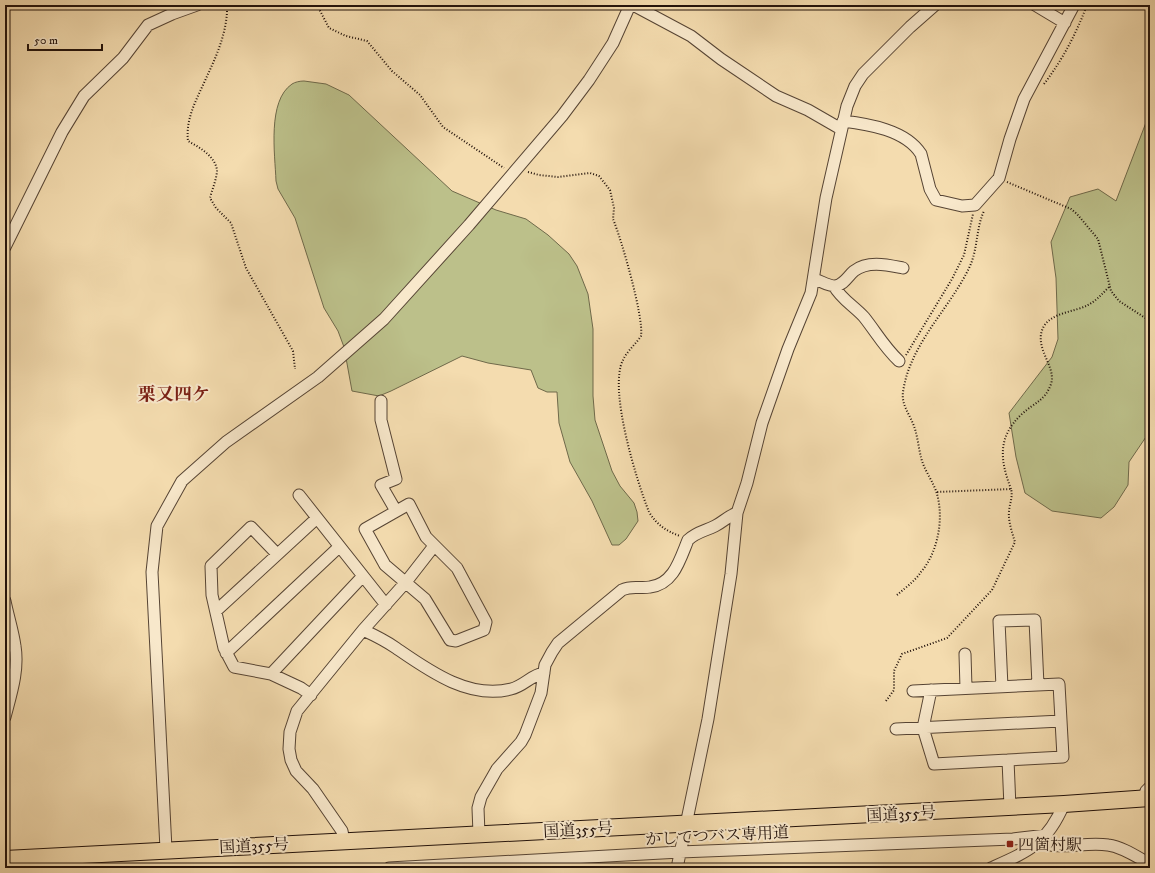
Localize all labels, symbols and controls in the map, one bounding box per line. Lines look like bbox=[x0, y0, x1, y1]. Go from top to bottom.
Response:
scale bar bbox=[28, 26, 102, 52]
text: 50 m bbox=[34, 33, 58, 48]
district label: 栗又四ケ bbox=[138, 384, 210, 406]
street label: 国道355号 bbox=[866, 802, 936, 826]
street label: 国道355号 bbox=[543, 818, 613, 842]
street label: かしてつバス専用道 bbox=[645, 822, 789, 850]
street label: 国道355号 bbox=[219, 834, 289, 858]
place label: 四箇村駅 bbox=[1018, 835, 1082, 855]
marker: 四箇村駅 bbox=[1005, 839, 1015, 849]

